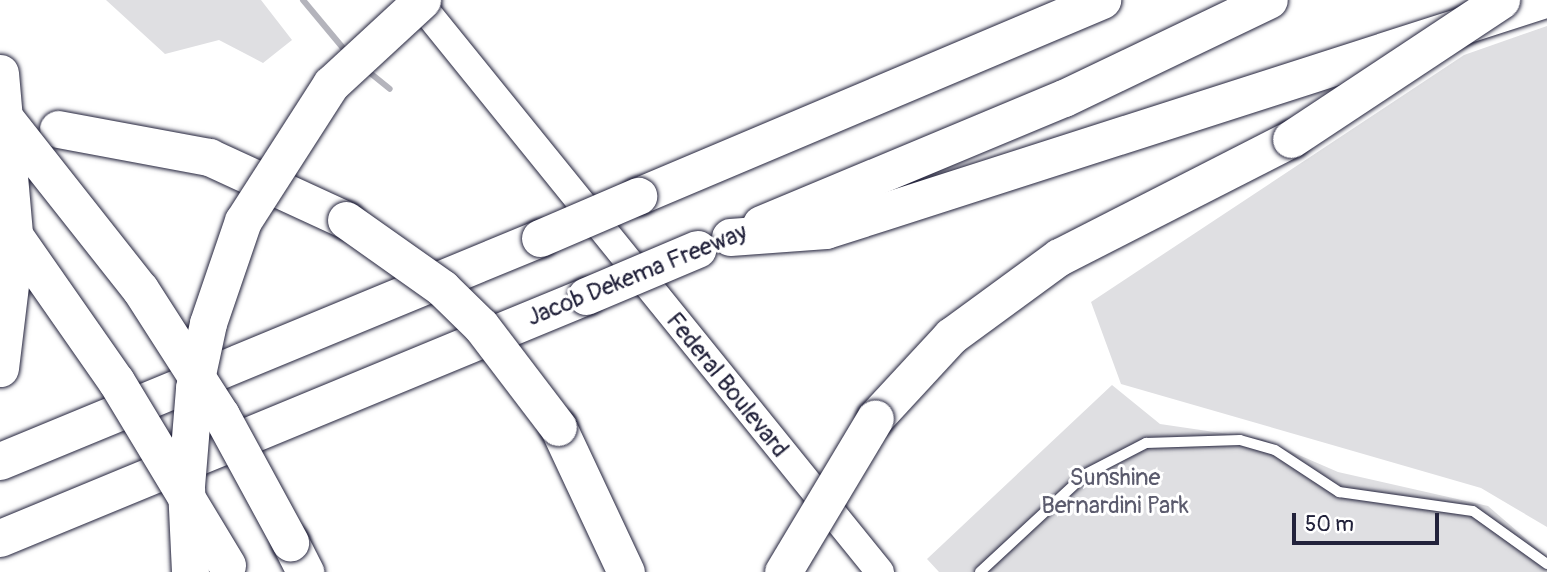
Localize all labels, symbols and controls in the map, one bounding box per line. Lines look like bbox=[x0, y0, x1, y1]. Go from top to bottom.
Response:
street label: Jacob Dekema Freeway bbox=[523, 218, 751, 332]
street label: Federal Boulevard bbox=[660, 307, 794, 463]
park label: Sunshine Bernardini Park bbox=[1041, 464, 1189, 520]
scale bar bbox=[1295, 498, 1442, 542]
text: 50 m bbox=[1305, 511, 1354, 538]

